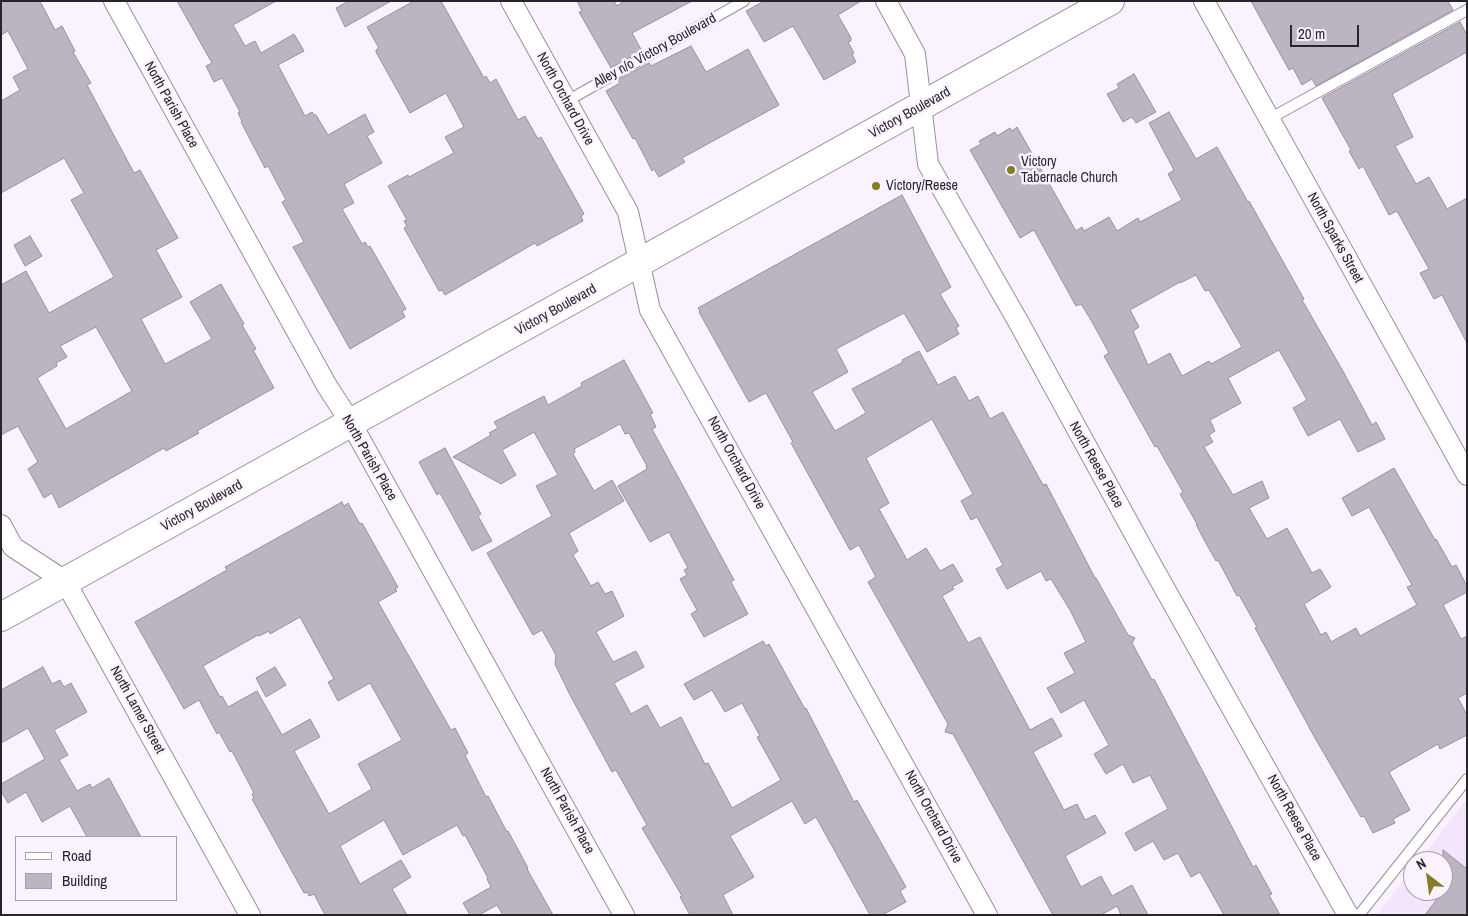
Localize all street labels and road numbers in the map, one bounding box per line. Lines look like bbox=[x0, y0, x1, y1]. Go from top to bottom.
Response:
street label: Alley n/o Victory Boulevard bbox=[591, 10, 719, 92]
street label: North Orchard Drive bbox=[533, 50, 597, 148]
street label: North Parish Place bbox=[140, 59, 202, 151]
street label: Victory Boulevard bbox=[866, 84, 954, 142]
street label: North Sparks Street bbox=[1303, 190, 1367, 286]
street label: Victory Boulevard bbox=[512, 281, 600, 339]
street label: North Parish Place bbox=[338, 412, 400, 504]
street label: North Orchard Drive bbox=[704, 414, 768, 512]
street label: North Reese Place bbox=[1065, 419, 1127, 511]
street label: Victory Boulevard bbox=[158, 477, 246, 535]
street label: North Lamer Street bbox=[106, 663, 168, 757]
street label: North Parish Place bbox=[536, 765, 598, 857]
street label: North Orchard Drive bbox=[901, 768, 965, 866]
street label: North Reese Place bbox=[1263, 772, 1325, 864]

